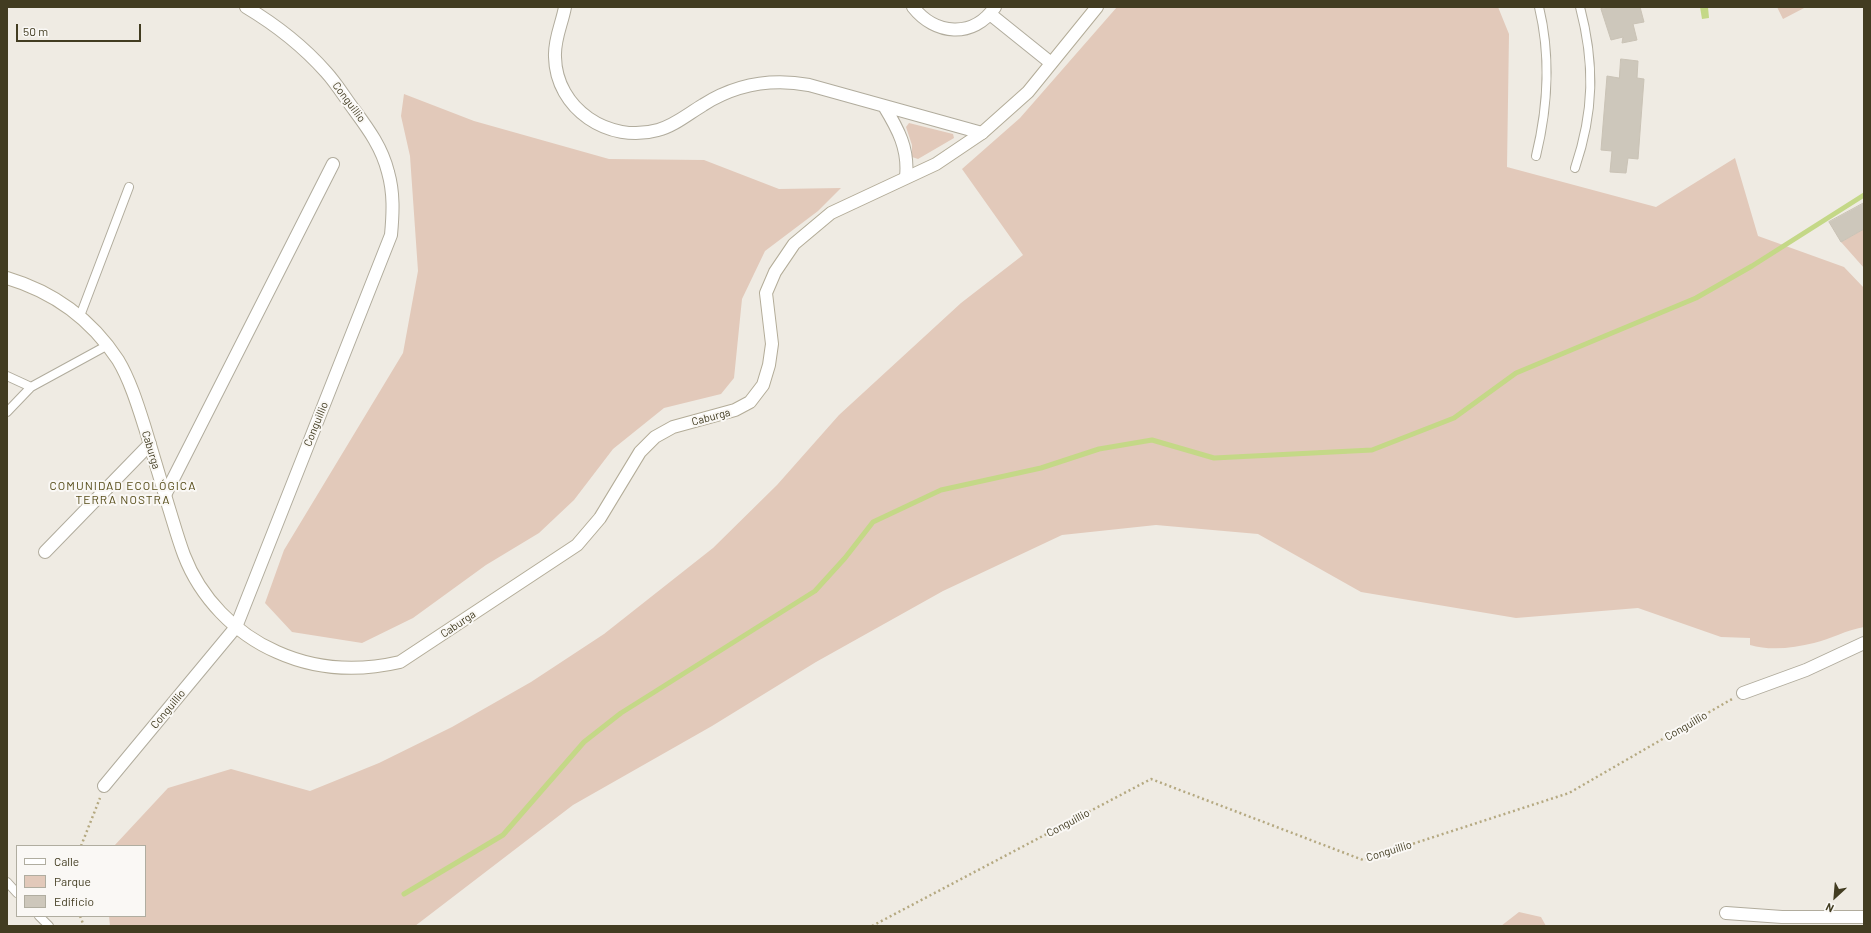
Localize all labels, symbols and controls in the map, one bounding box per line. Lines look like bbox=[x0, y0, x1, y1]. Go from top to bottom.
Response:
scale bar bbox=[18, 16, 143, 42]
text: 50 m bbox=[23, 24, 48, 38]
street label: Conguillio bbox=[330, 79, 368, 125]
street label: Conguillio bbox=[301, 400, 331, 448]
street label: Caburga bbox=[690, 406, 732, 428]
street label: Caburga bbox=[139, 429, 163, 471]
district label: COMUNIDAD ECOLÓGICA TERRA NOSTRA bbox=[50, 479, 196, 507]
street label: Caburga bbox=[438, 607, 478, 641]
street label: Conguillio bbox=[148, 687, 188, 731]
street label: Conguillio bbox=[1662, 709, 1710, 743]
street label: Conguillio bbox=[1044, 806, 1092, 840]
street label: Conguillio bbox=[1365, 838, 1413, 864]
legend bbox=[16, 845, 146, 917]
text: Calle bbox=[54, 854, 79, 868]
text: Parque bbox=[54, 874, 91, 888]
north arrow bbox=[1815, 877, 1855, 917]
text: Edificio bbox=[54, 894, 94, 908]
text: N bbox=[1823, 901, 1836, 916]

